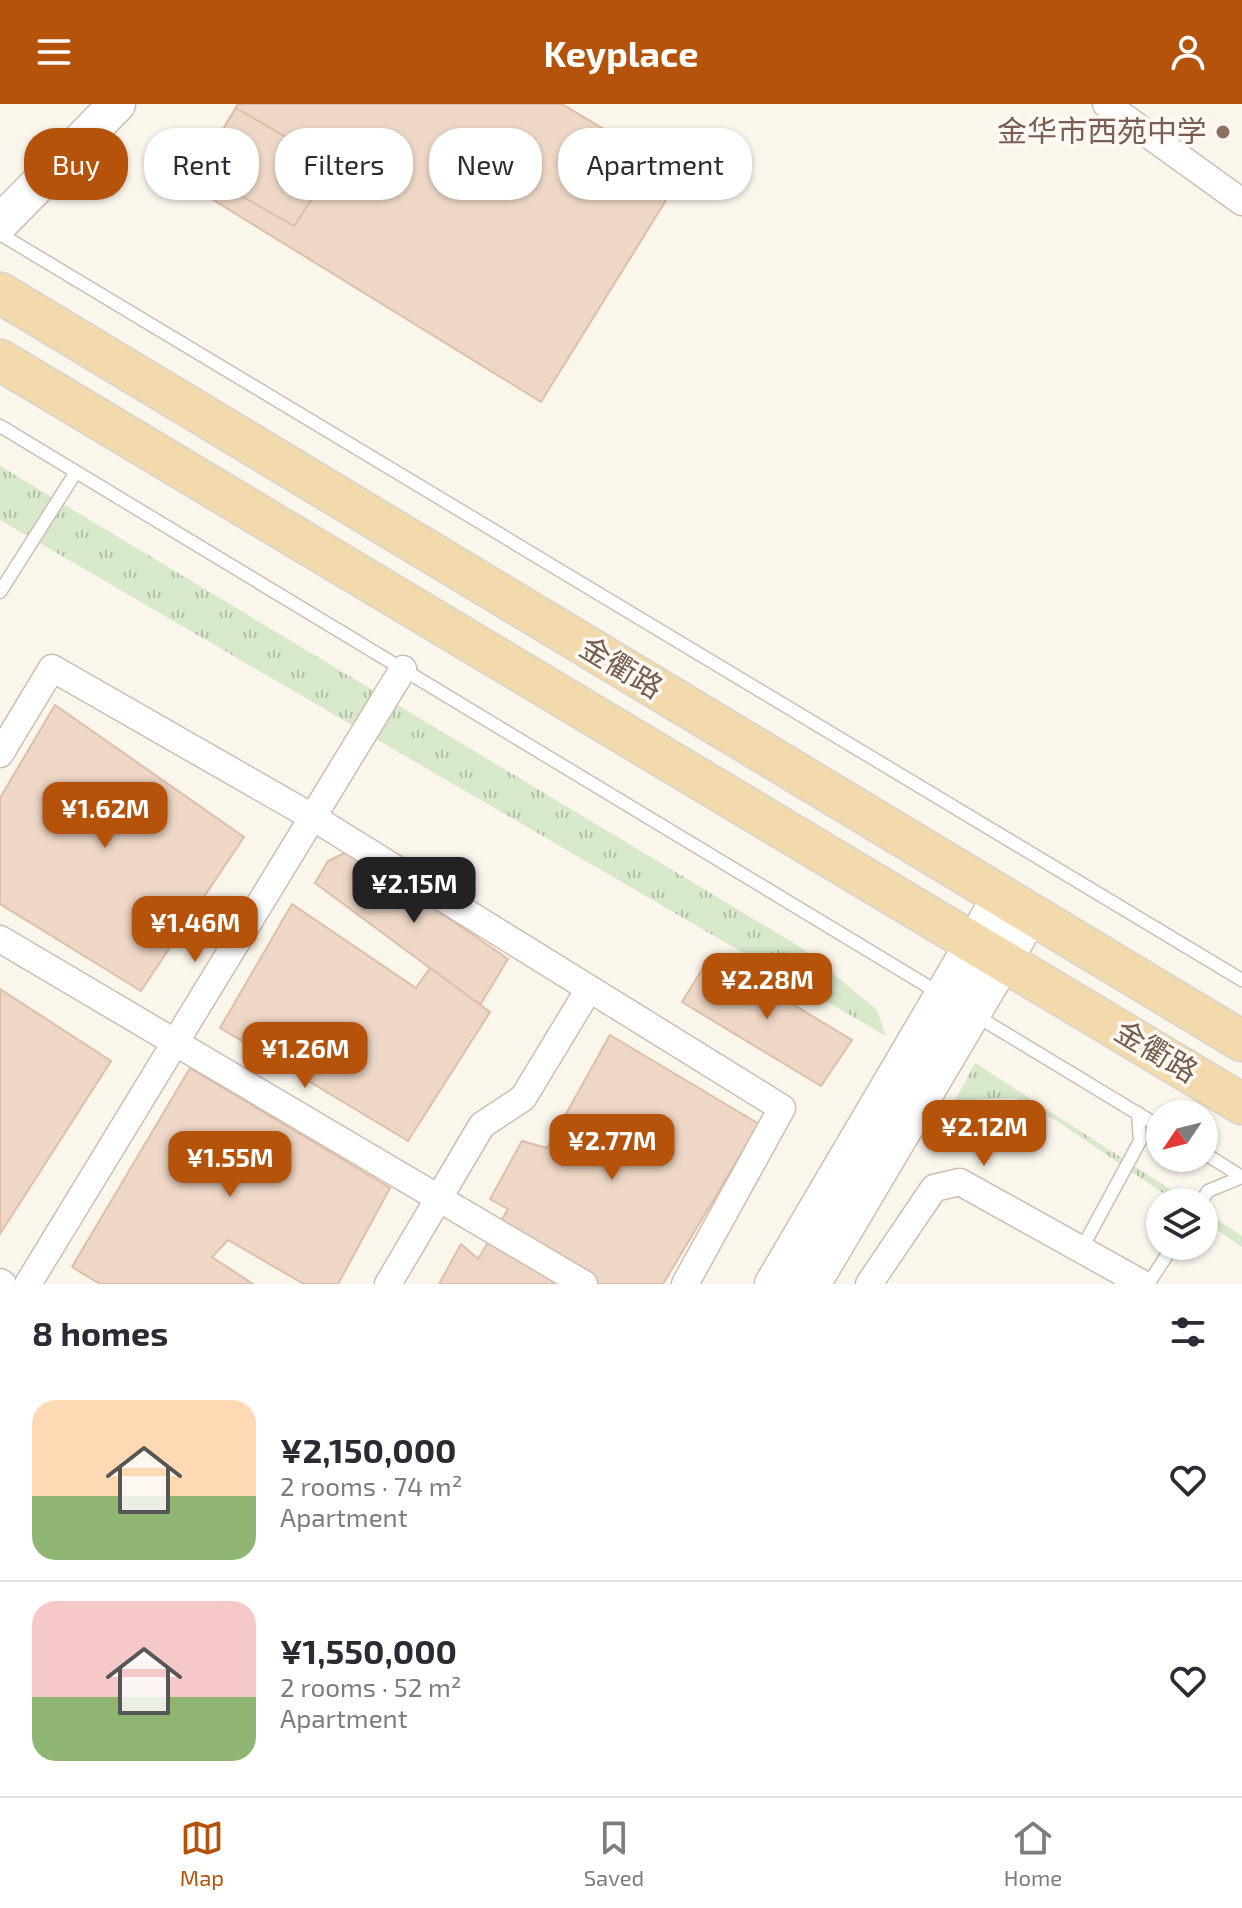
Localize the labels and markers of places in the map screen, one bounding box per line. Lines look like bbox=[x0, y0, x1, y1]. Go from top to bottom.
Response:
place label: 金华市西苑中学 bbox=[997, 112, 1207, 148]
marker: 金华市西苑中学 bbox=[1214, 123, 1232, 141]
pin: ¥1.62M bbox=[40, 782, 170, 850]
pin: ¥2.15M bbox=[349, 857, 479, 925]
pin: ¥1.46M bbox=[130, 896, 260, 964]
pin: ¥2.28M bbox=[702, 953, 832, 1021]
pin: ¥1.26M bbox=[240, 1022, 370, 1090]
pin: ¥2.12M bbox=[919, 1100, 1049, 1168]
pin: ¥2.77M bbox=[547, 1114, 677, 1182]
pin: ¥1.55M bbox=[165, 1131, 295, 1199]

